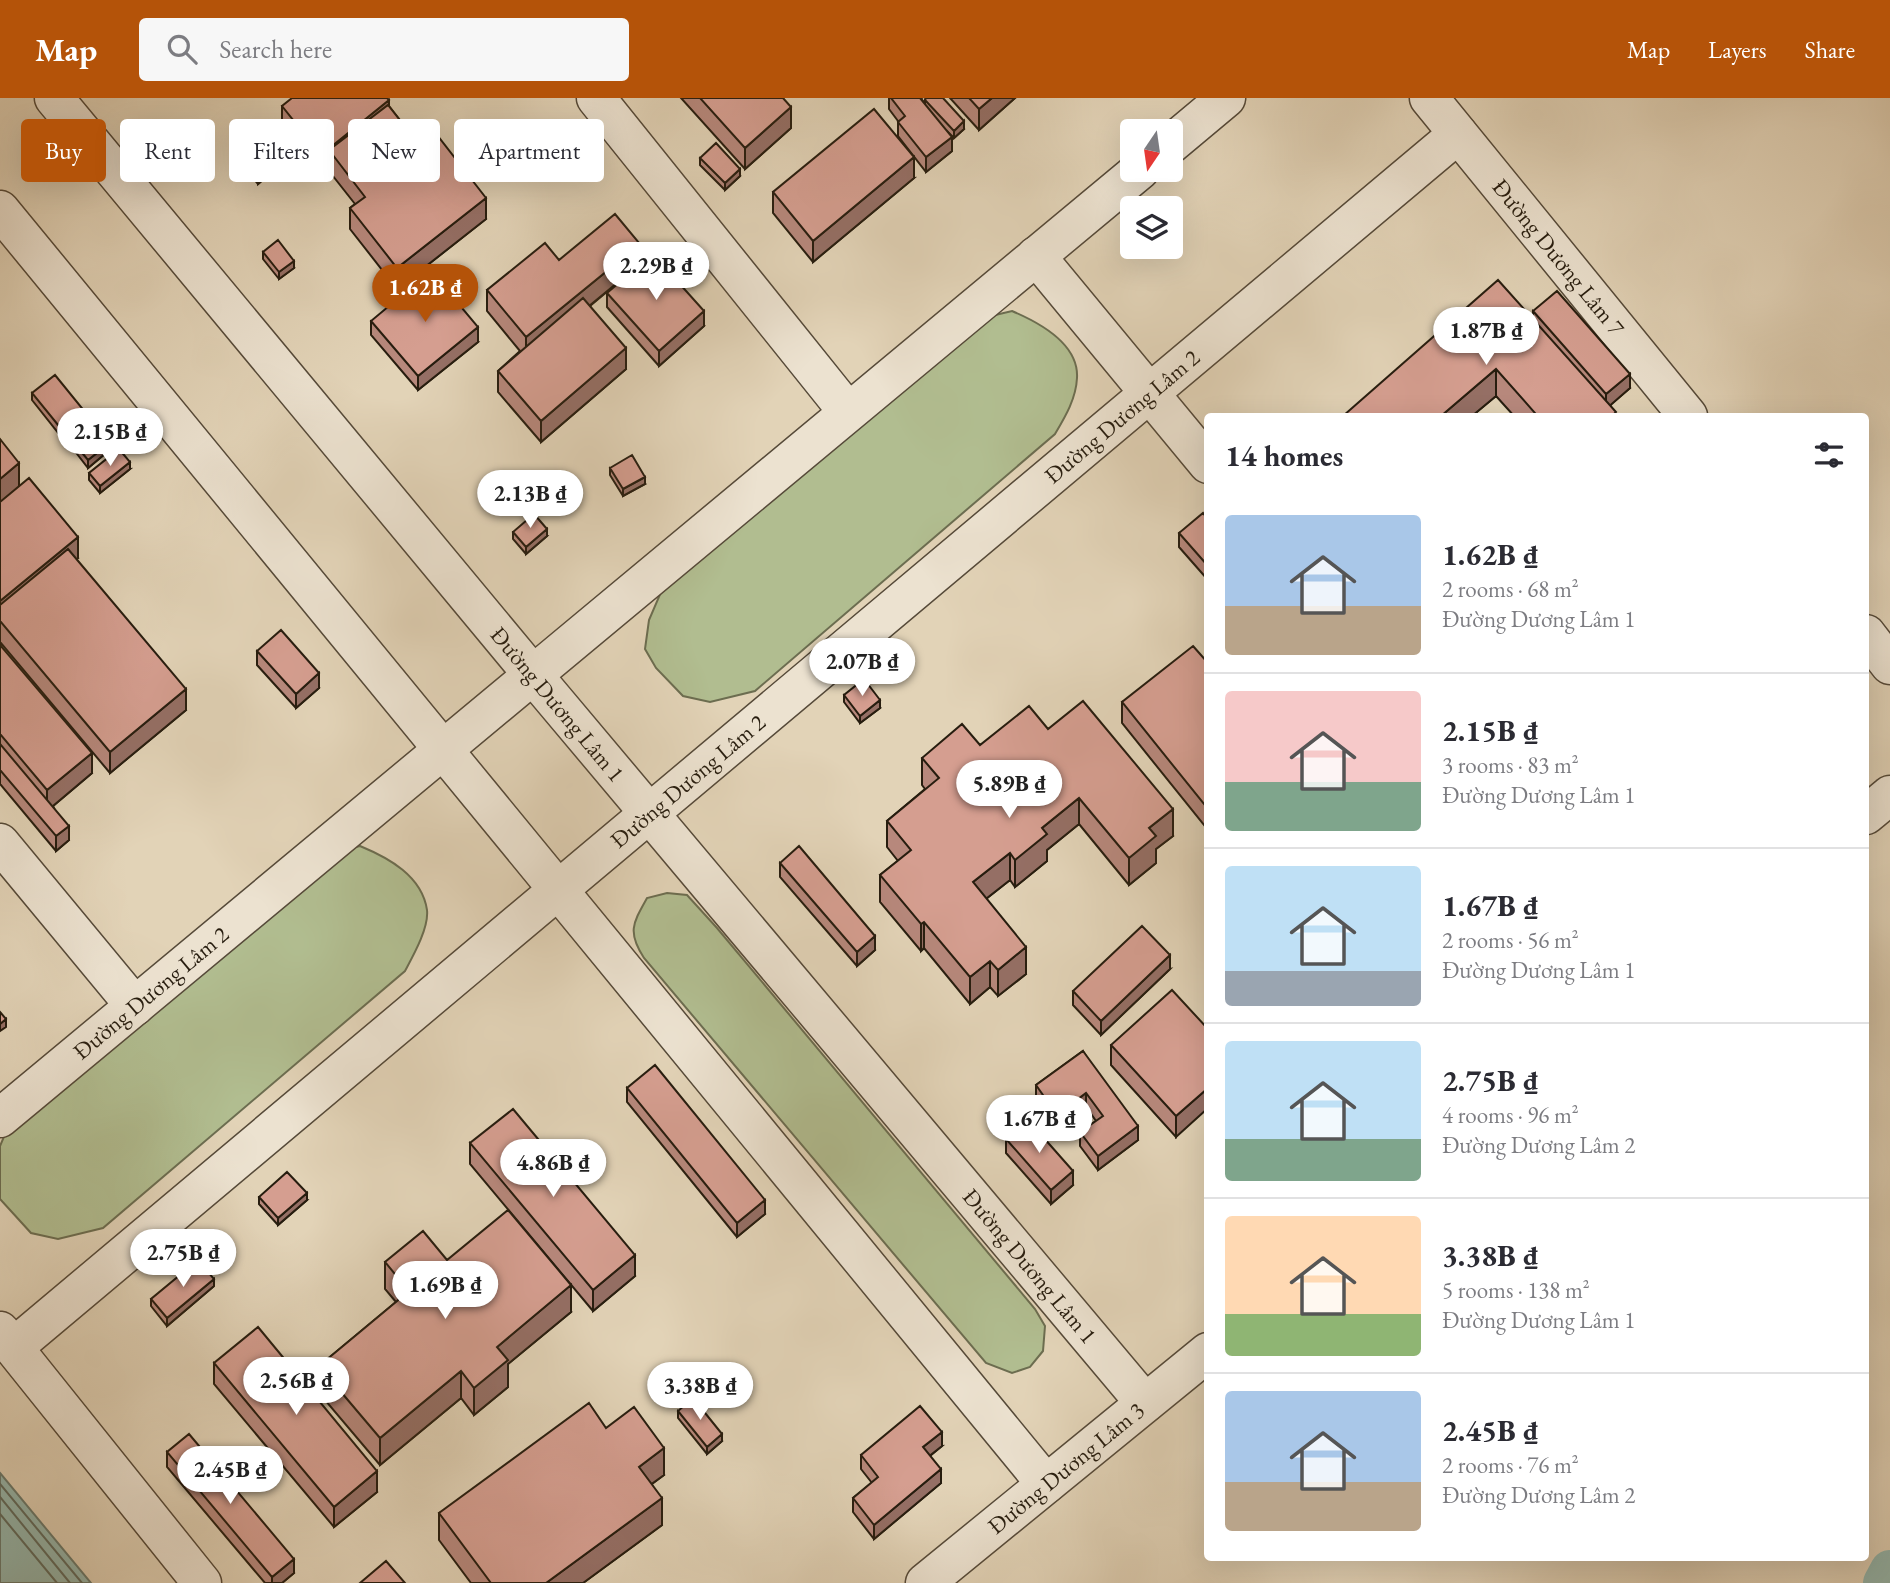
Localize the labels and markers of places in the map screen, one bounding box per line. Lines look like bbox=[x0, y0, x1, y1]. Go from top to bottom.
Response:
pin: 2.29B ₫ bbox=[591, 242, 721, 302]
pin: 1.62B ₫ bbox=[360, 264, 490, 324]
pin: 1.87B ₫ bbox=[1421, 308, 1551, 367]
pin: 2.15B ₫ bbox=[45, 408, 175, 468]
pin: 2.13B ₫ bbox=[465, 470, 595, 530]
pin: 2.07B ₫ bbox=[797, 638, 927, 698]
pin: 5.89B ₫ bbox=[944, 760, 1074, 820]
pin: 1.67B ₫ bbox=[974, 1096, 1104, 1155]
pin: 4.86B ₫ bbox=[488, 1140, 618, 1199]
pin: 2.75B ₫ bbox=[118, 1230, 248, 1289]
pin: 1.69B ₫ bbox=[380, 1262, 510, 1321]
pin: 2.56B ₫ bbox=[231, 1358, 361, 1417]
pin: 3.38B ₫ bbox=[635, 1362, 765, 1422]
pin: 2.45B ₫ bbox=[165, 1446, 295, 1506]

